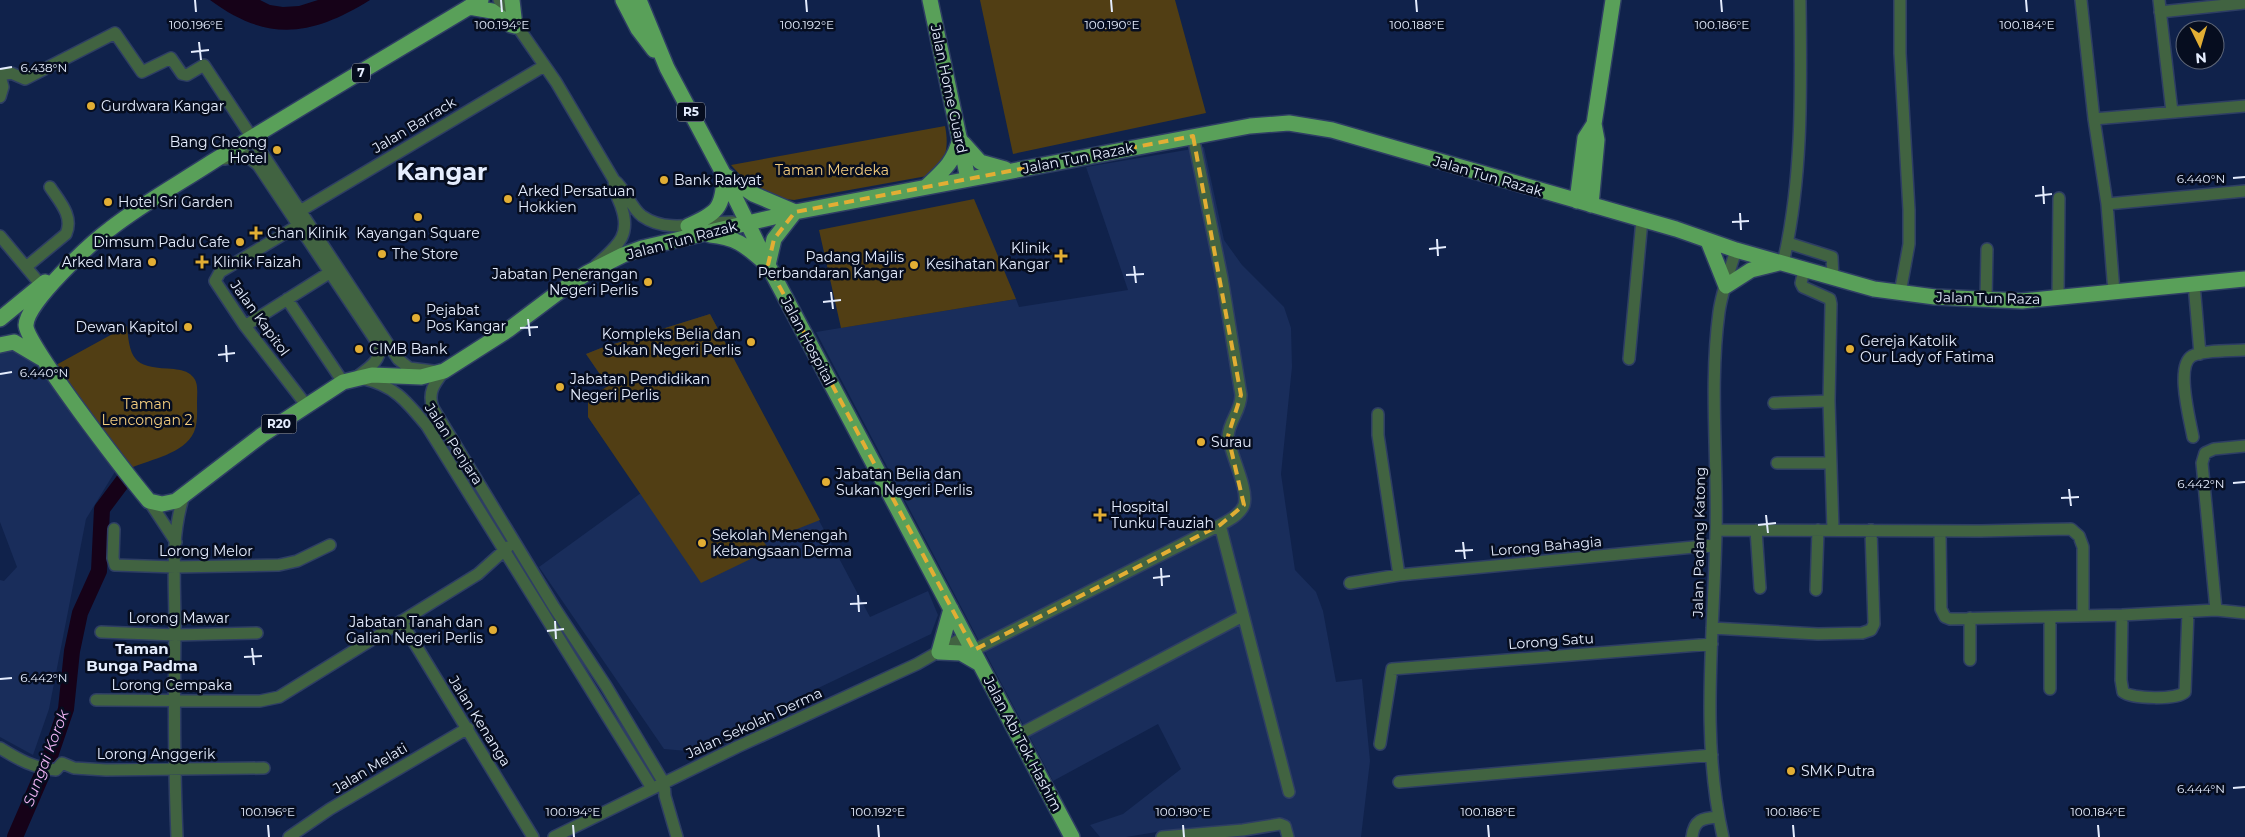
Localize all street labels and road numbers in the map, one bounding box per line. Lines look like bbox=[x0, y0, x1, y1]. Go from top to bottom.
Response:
street label: Jalan Home Guard bbox=[926, 22, 971, 155]
road number: 7 bbox=[352, 64, 370, 82]
street label: Jalan Barrack bbox=[368, 93, 460, 157]
road number: R5 bbox=[677, 102, 705, 121]
street label: Jalan Tun Razak bbox=[1020, 138, 1136, 178]
street label: Jalan Tun Razak bbox=[1430, 152, 1545, 200]
street label: Jalan Tun Razak bbox=[624, 217, 739, 264]
street label: Jalan Kapitol bbox=[226, 276, 294, 360]
street label: Jalan Tun Raza bbox=[1935, 288, 2040, 308]
street label: Jalan Hospital bbox=[777, 293, 839, 388]
street label: Jalan Penjara bbox=[420, 399, 487, 488]
road number: R20 bbox=[262, 414, 296, 434]
street label: Jalan Padang Katong bbox=[1689, 467, 1709, 618]
street label: Lorong Bahagia bbox=[1489, 532, 1603, 560]
street label: Lorong Melor bbox=[159, 542, 253, 560]
street label: Lorong Mawar bbox=[128, 609, 230, 627]
street label: Lorong Satu bbox=[1508, 629, 1594, 653]
street label: Jalan Kenanga bbox=[444, 671, 515, 770]
street label: Jalan Abi Tok Hashim bbox=[979, 673, 1066, 814]
street label: Lorong Cempaka bbox=[112, 676, 232, 694]
street label: Jalan Sekolah Derma bbox=[682, 684, 825, 763]
street label: Jalan Melati bbox=[329, 739, 411, 798]
street label: Lorong Anggerik bbox=[97, 745, 216, 763]

